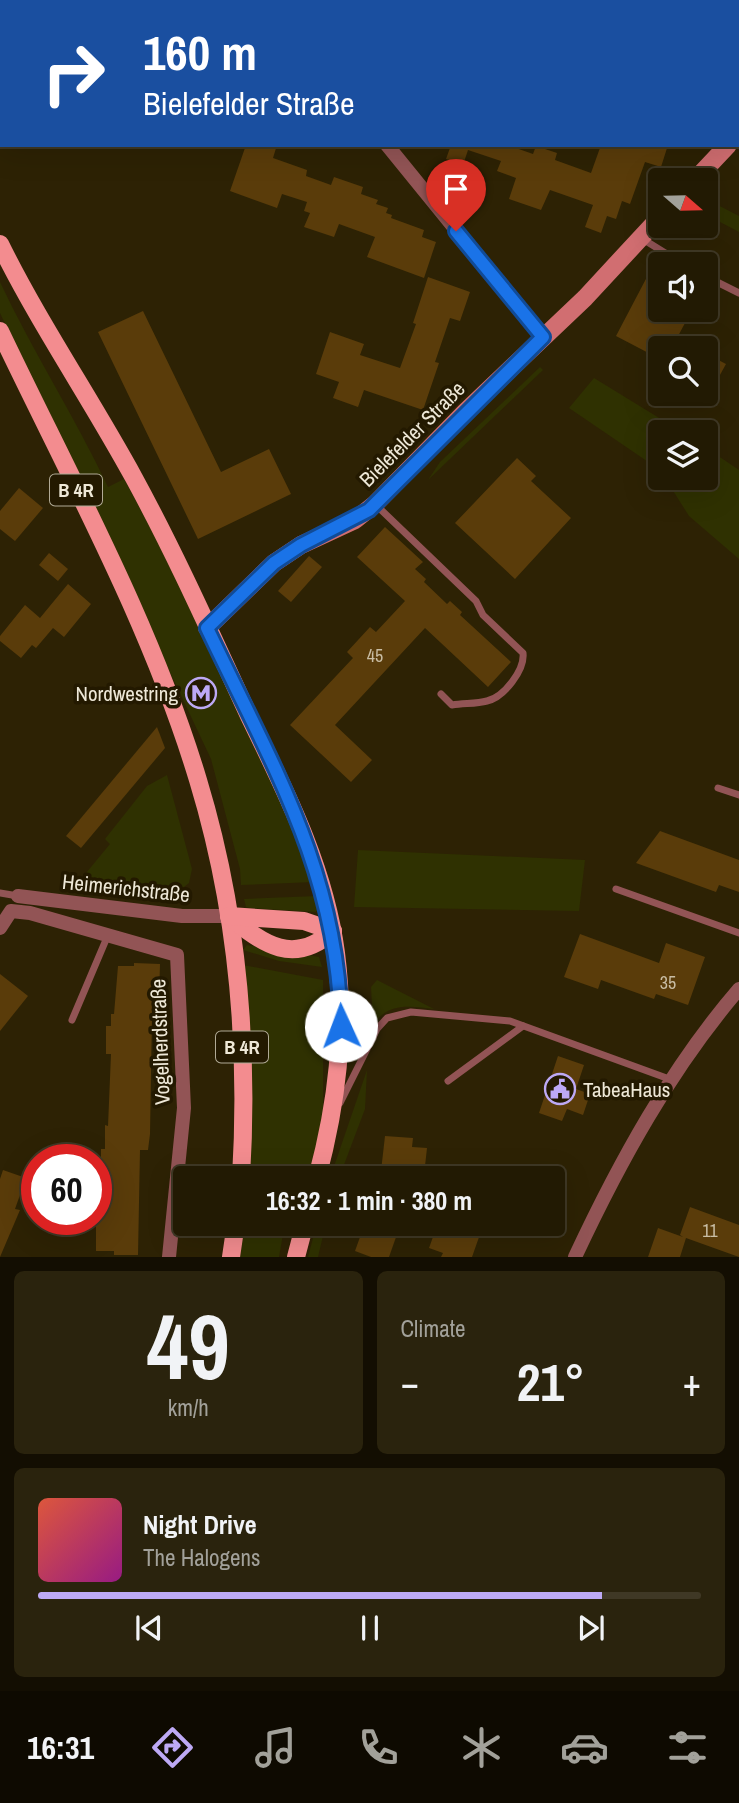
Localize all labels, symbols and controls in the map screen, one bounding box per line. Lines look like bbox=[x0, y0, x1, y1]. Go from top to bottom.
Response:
text: 160 m bbox=[143, 19, 257, 85]
icon: right bbox=[28, 28, 119, 119]
text: Bielefelder Straße bbox=[143, 82, 355, 125]
pin bbox=[426, 159, 486, 231]
north arrow bbox=[648, 168, 718, 238]
map controls bbox=[648, 168, 718, 490]
icon: arrive bbox=[437, 170, 475, 208]
button: sound bbox=[648, 252, 718, 322]
button: search bbox=[648, 336, 718, 406]
street label: Bielefelder Straße bbox=[353, 375, 471, 493]
button: layers bbox=[648, 420, 718, 490]
road number: B 4R bbox=[50, 475, 102, 505]
house number: 45 bbox=[367, 643, 383, 668]
metro station icon: Nordwestring bbox=[184, 676, 218, 710]
place label: Nordwestring bbox=[76, 679, 178, 708]
street label: Heimerichstraße bbox=[61, 867, 191, 909]
house number: 35 bbox=[660, 970, 676, 995]
street label: Vogelherdstraße bbox=[143, 978, 177, 1106]
position arrow bbox=[304, 989, 378, 1063]
road number: B 4R bbox=[216, 1032, 268, 1063]
public building icon: TabeaHaus bbox=[543, 1072, 577, 1106]
place label: TabeaHaus bbox=[583, 1075, 670, 1104]
speed limit sign: 60 bbox=[21, 1144, 112, 1235]
text: 16:32 · 1 min · 380 m bbox=[266, 1183, 472, 1218]
house number: 11 bbox=[702, 1218, 718, 1243]
text: 49 bbox=[147, 1285, 230, 1407]
text: Climate bbox=[401, 1313, 465, 1344]
text: 21° bbox=[517, 1347, 585, 1417]
text: − bbox=[401, 1357, 419, 1408]
text: + bbox=[683, 1357, 701, 1408]
text: km/h bbox=[168, 1392, 209, 1423]
text: Night Drive bbox=[143, 1507, 257, 1542]
text: The Halogens bbox=[143, 1542, 260, 1573]
icon: previous bbox=[130, 1609, 168, 1647]
icon: pause bbox=[351, 1609, 389, 1647]
icon: next bbox=[572, 1609, 610, 1647]
icon: directions bbox=[148, 1723, 197, 1772]
icon: music bbox=[251, 1723, 300, 1772]
icon: phone bbox=[354, 1723, 403, 1772]
icon: climate bbox=[457, 1723, 506, 1772]
icon: car bbox=[560, 1723, 609, 1772]
icon: filters bbox=[663, 1723, 712, 1772]
text: 16:31 bbox=[27, 1726, 94, 1769]

